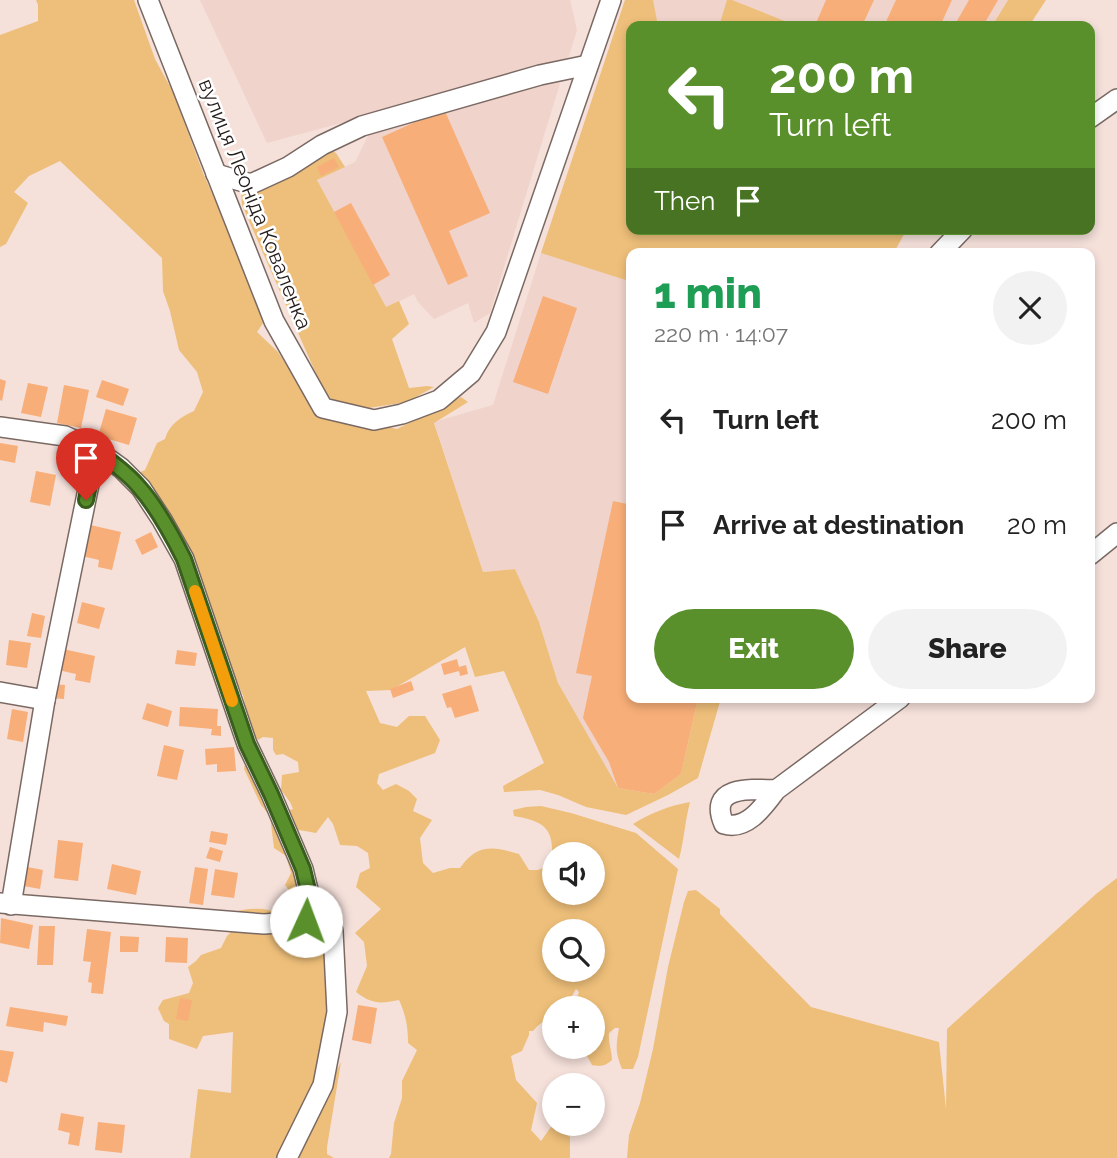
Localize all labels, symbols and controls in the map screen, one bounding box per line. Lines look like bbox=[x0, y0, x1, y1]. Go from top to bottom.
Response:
text: 200 m bbox=[769, 47, 914, 104]
icon: left bbox=[654, 49, 745, 140]
street label: вулиця Леоніда Коваленка bbox=[194, 75, 317, 333]
text: Turn left bbox=[769, 106, 891, 143]
icon: arrive bbox=[729, 182, 767, 220]
text: Then bbox=[654, 186, 715, 216]
text: 1 min bbox=[654, 269, 762, 318]
button: close bbox=[993, 271, 1067, 345]
text: 220 m · 14:07 bbox=[654, 320, 788, 347]
icon: left bbox=[654, 401, 692, 439]
text: Turn left bbox=[713, 405, 819, 435]
text: 200 m bbox=[991, 405, 1067, 435]
pin bbox=[56, 428, 116, 500]
icon: arrive bbox=[67, 439, 105, 477]
icon: arrive bbox=[654, 506, 692, 544]
text: Arrive at destination bbox=[713, 510, 964, 540]
text: 20 m bbox=[1007, 510, 1067, 540]
button: Exit bbox=[654, 609, 854, 689]
button: Share bbox=[868, 609, 1067, 689]
map controls bbox=[542, 842, 605, 1136]
button: sound bbox=[542, 842, 605, 905]
position arrow bbox=[269, 884, 343, 958]
button: search bbox=[542, 919, 605, 982]
button: + bbox=[542, 996, 605, 1059]
button: − bbox=[542, 1073, 605, 1136]

